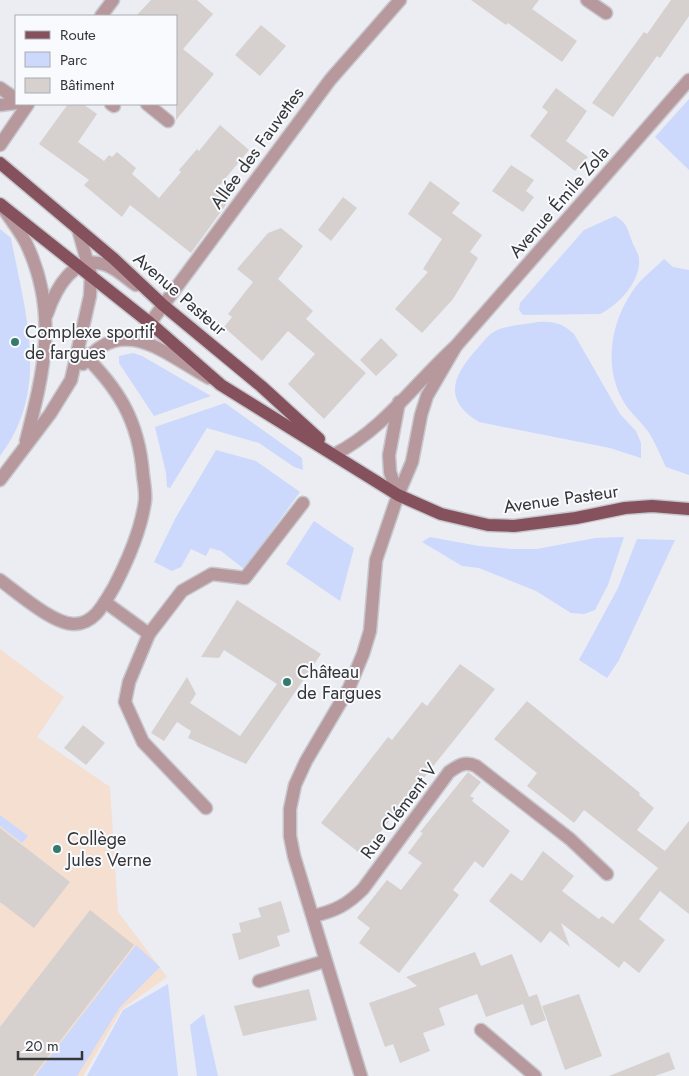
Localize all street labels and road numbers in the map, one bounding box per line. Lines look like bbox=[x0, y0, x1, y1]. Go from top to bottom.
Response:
street label: Allée des Fauvettes bbox=[204, 82, 310, 214]
street label: Avenue Émile Zola bbox=[503, 140, 615, 264]
street label: Avenue Pasteur bbox=[128, 246, 233, 342]
street label: Avenue Pasteur bbox=[502, 478, 621, 520]
street label: Rue Clément V bbox=[354, 757, 444, 864]

